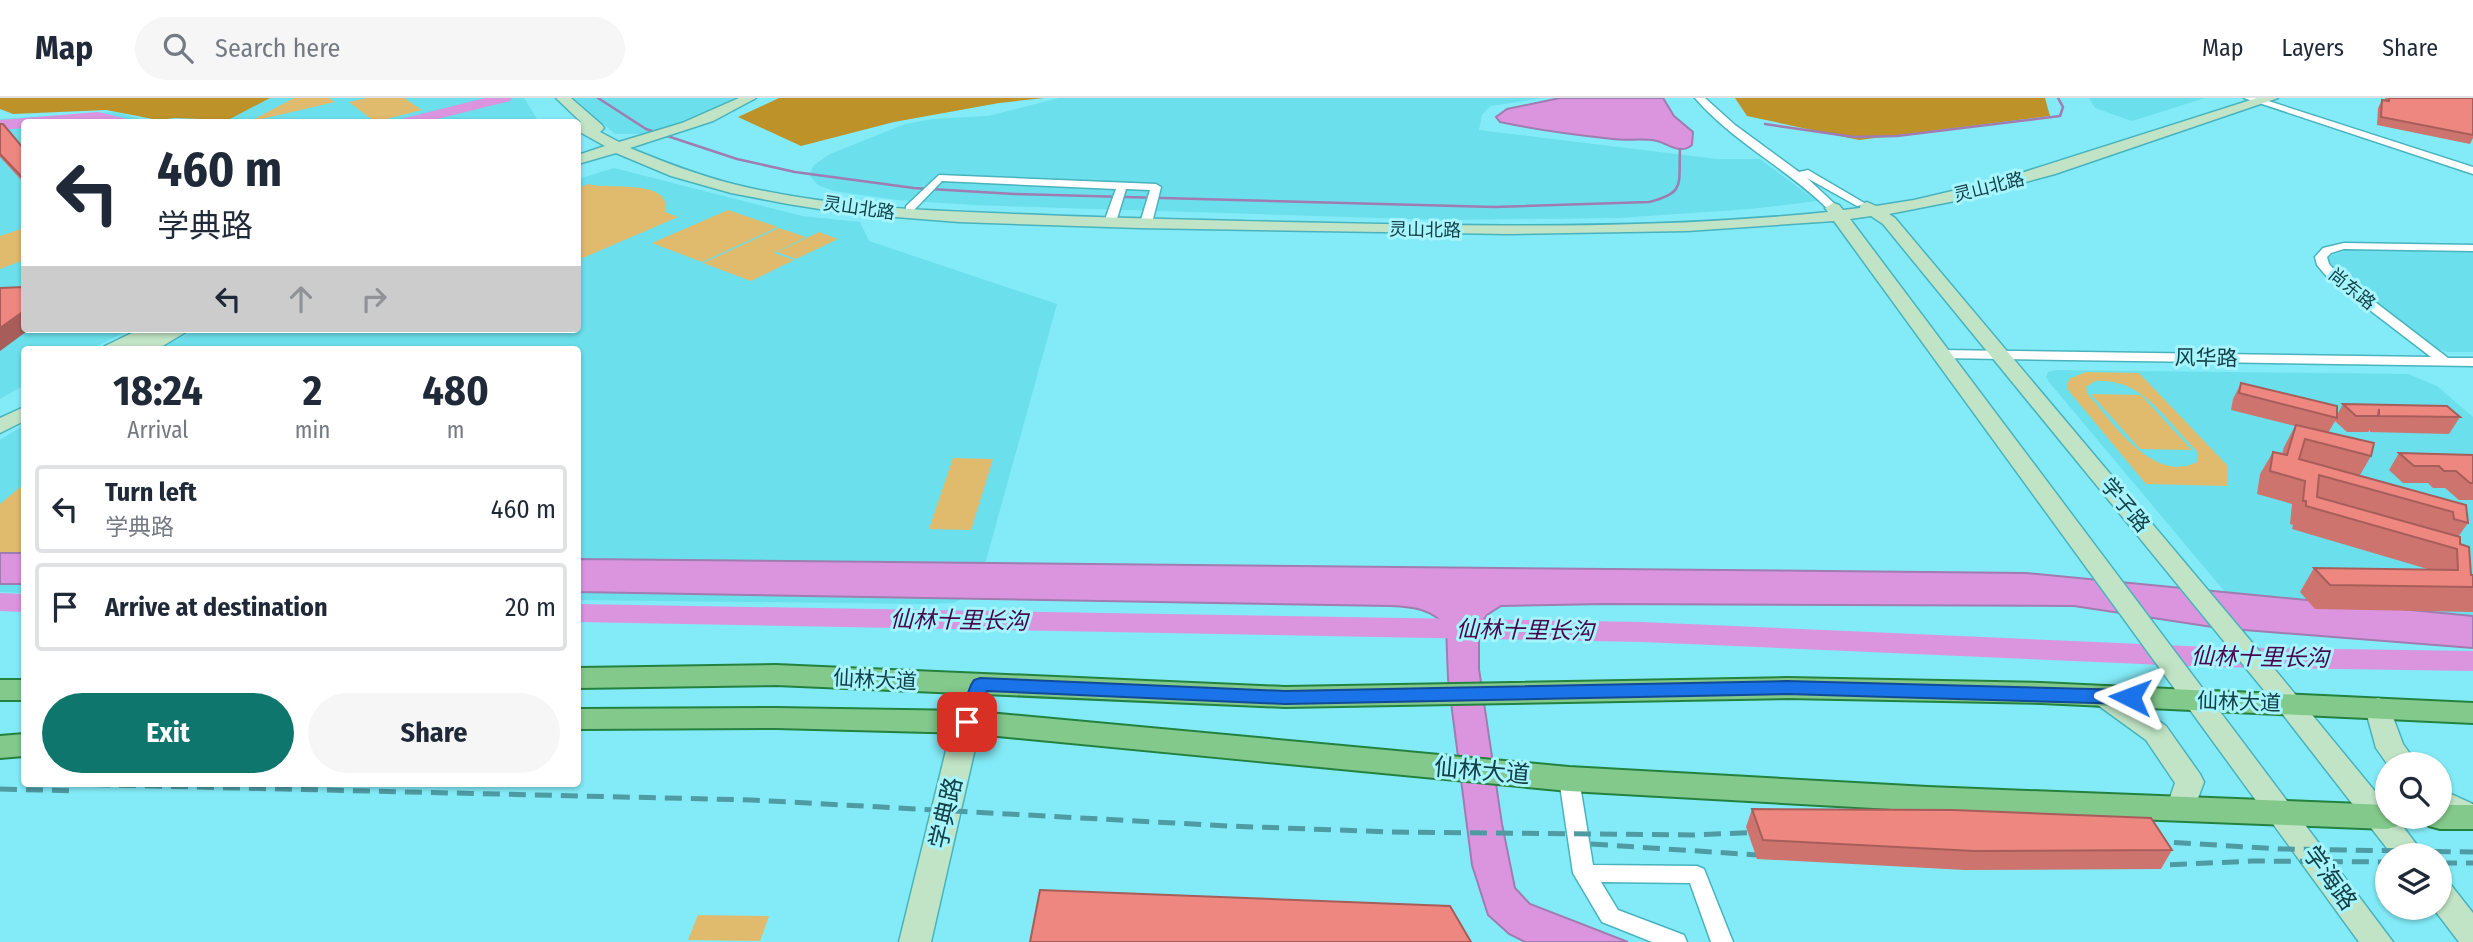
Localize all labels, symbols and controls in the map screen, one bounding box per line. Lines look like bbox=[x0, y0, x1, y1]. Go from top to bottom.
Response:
search box bbox=[135, 17, 625, 80]
text: Map bbox=[35, 28, 93, 68]
icon: search bbox=[159, 29, 197, 67]
text: Search here bbox=[215, 33, 340, 64]
text: Map bbox=[2202, 34, 2244, 62]
text: Layers bbox=[2282, 34, 2344, 62]
text: Share bbox=[2382, 34, 2438, 62]
text: 460 m bbox=[157, 140, 282, 199]
icon: left bbox=[42, 147, 133, 238]
street label: 灵山北路 bbox=[1951, 168, 2027, 206]
street label: 灵山北路 bbox=[822, 192, 896, 224]
text: 学典路 bbox=[157, 207, 253, 245]
street label: 灵山北路 bbox=[1389, 218, 1461, 242]
street label: 尚东路 bbox=[2324, 263, 2380, 315]
icon: left bbox=[209, 280, 247, 318]
icon: ahead bbox=[282, 280, 320, 318]
icon: right bbox=[355, 280, 393, 318]
street label: 风华路 bbox=[2174, 344, 2238, 372]
text: 18:24 bbox=[113, 366, 203, 416]
text: 2 bbox=[303, 366, 322, 416]
text: 480 bbox=[422, 366, 489, 416]
text: Arrival bbox=[127, 416, 188, 444]
text: min bbox=[295, 416, 330, 444]
text: m bbox=[447, 416, 464, 444]
street label: 学子路 bbox=[2095, 473, 2155, 537]
text: Turn left bbox=[105, 477, 197, 508]
icon: left bbox=[46, 490, 84, 528]
text: 460 m bbox=[491, 494, 556, 525]
text: 学典路 bbox=[105, 513, 174, 541]
icon: arrive bbox=[46, 588, 84, 626]
text: Arrive at destination bbox=[105, 592, 328, 623]
text: 20 m bbox=[505, 592, 556, 623]
water label: 仙林十里长沟 bbox=[890, 605, 1031, 635]
water label: 仙林十里长沟 bbox=[1456, 615, 1597, 645]
water label: 仙林十里长沟 bbox=[2191, 642, 2332, 672]
position arrow bbox=[2093, 660, 2167, 734]
street label: 仙林大道 bbox=[832, 665, 918, 695]
street label: 仙林大道 bbox=[2197, 688, 2281, 716]
pin bbox=[937, 692, 997, 752]
button: Exit bbox=[42, 693, 294, 773]
button: Share bbox=[308, 693, 560, 773]
icon: arrive bbox=[948, 703, 986, 741]
map controls bbox=[2375, 752, 2452, 920]
button: search bbox=[2375, 752, 2452, 829]
street label: 仙林大道 bbox=[1433, 753, 1531, 789]
street label: 学典路 bbox=[924, 775, 968, 851]
street label: 学海路 bbox=[2298, 841, 2362, 915]
button: layers bbox=[2375, 843, 2452, 920]

